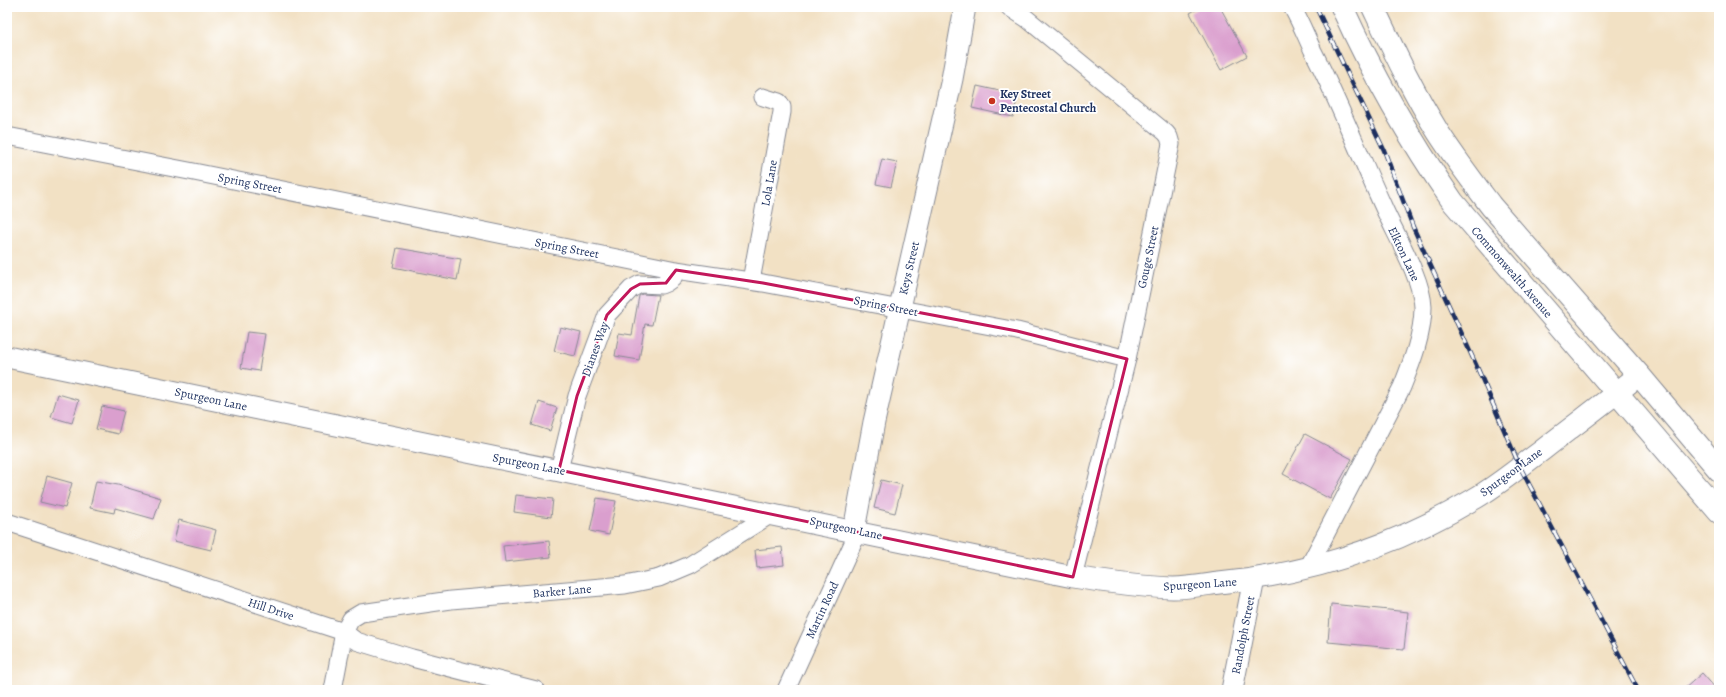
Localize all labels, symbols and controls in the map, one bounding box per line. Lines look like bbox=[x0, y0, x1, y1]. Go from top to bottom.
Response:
place label: Key Street Pentecostal Church bbox=[1000, 86, 1097, 116]
marker: Key Street Pentecostal Church bbox=[987, 96, 997, 106]
street label: Lola Lane bbox=[757, 159, 781, 207]
street label: Spring Street bbox=[216, 169, 284, 197]
street label: Commonwealth Avenue bbox=[1468, 223, 1556, 321]
street label: Gouge Street bbox=[1134, 224, 1162, 290]
street label: Elkton Lane bbox=[1384, 224, 1424, 284]
street label: Spring Street bbox=[533, 234, 601, 262]
street label: Keys Street bbox=[895, 240, 923, 296]
street label: Spring Street bbox=[852, 292, 920, 320]
street label: Dianes Way bbox=[578, 319, 613, 379]
street label: Spurgeon Lane bbox=[173, 384, 249, 414]
street label: Spurgeon Lane bbox=[1476, 444, 1546, 500]
street label: Spurgeon Lane bbox=[491, 449, 567, 479]
street label: Spurgeon Lane bbox=[808, 513, 884, 543]
street label: Spurgeon Lane bbox=[1163, 573, 1237, 595]
street label: Martin Road bbox=[802, 578, 842, 641]
street label: Barker Lane bbox=[532, 580, 592, 602]
street label: Hill Drive bbox=[246, 594, 296, 624]
street label: Randolph Street bbox=[1228, 595, 1258, 675]

